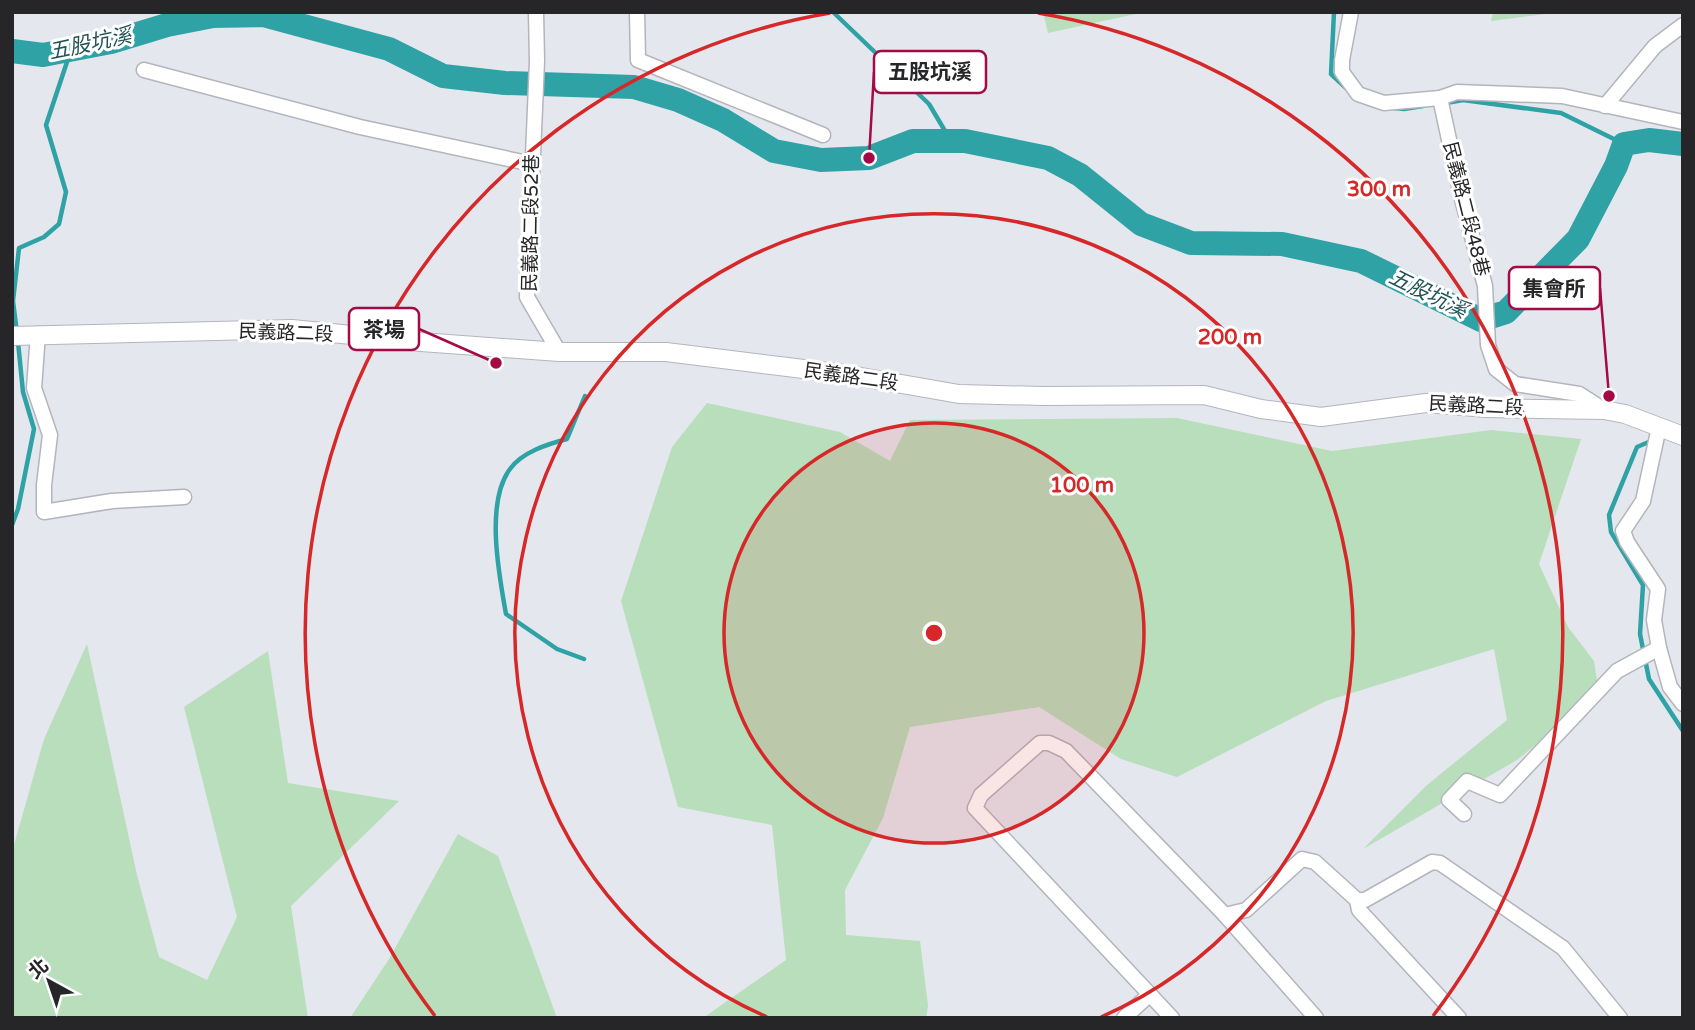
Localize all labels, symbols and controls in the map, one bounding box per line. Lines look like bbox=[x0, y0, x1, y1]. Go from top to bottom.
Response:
water label: 五股坑溪 bbox=[46, 22, 137, 65]
callout: 五股坑溪 bbox=[874, 51, 986, 93]
text: 五股坑溪 bbox=[888, 60, 972, 85]
street label: 民義路二段48巷 bbox=[1439, 139, 1493, 279]
street label: 民義路二段52巷 bbox=[519, 154, 543, 292]
text: 300 m bbox=[1347, 177, 1411, 202]
water label: 五股坑溪 bbox=[1385, 264, 1474, 325]
callout: 集會所 bbox=[1509, 267, 1600, 309]
text: 集會所 bbox=[1523, 277, 1586, 302]
callout: 茶場 bbox=[349, 308, 419, 350]
text: 茶場 bbox=[363, 318, 405, 343]
street label: 民義路二段 bbox=[238, 320, 334, 346]
text: 200 m bbox=[1198, 325, 1262, 350]
street label: 民義路二段 bbox=[802, 359, 900, 395]
street label: 民義路二段 bbox=[1428, 393, 1524, 419]
text: 100 m bbox=[1050, 473, 1114, 498]
centre of rings bbox=[922, 621, 946, 645]
north arrow bbox=[14, 946, 84, 1016]
text: 北 bbox=[24, 954, 53, 983]

